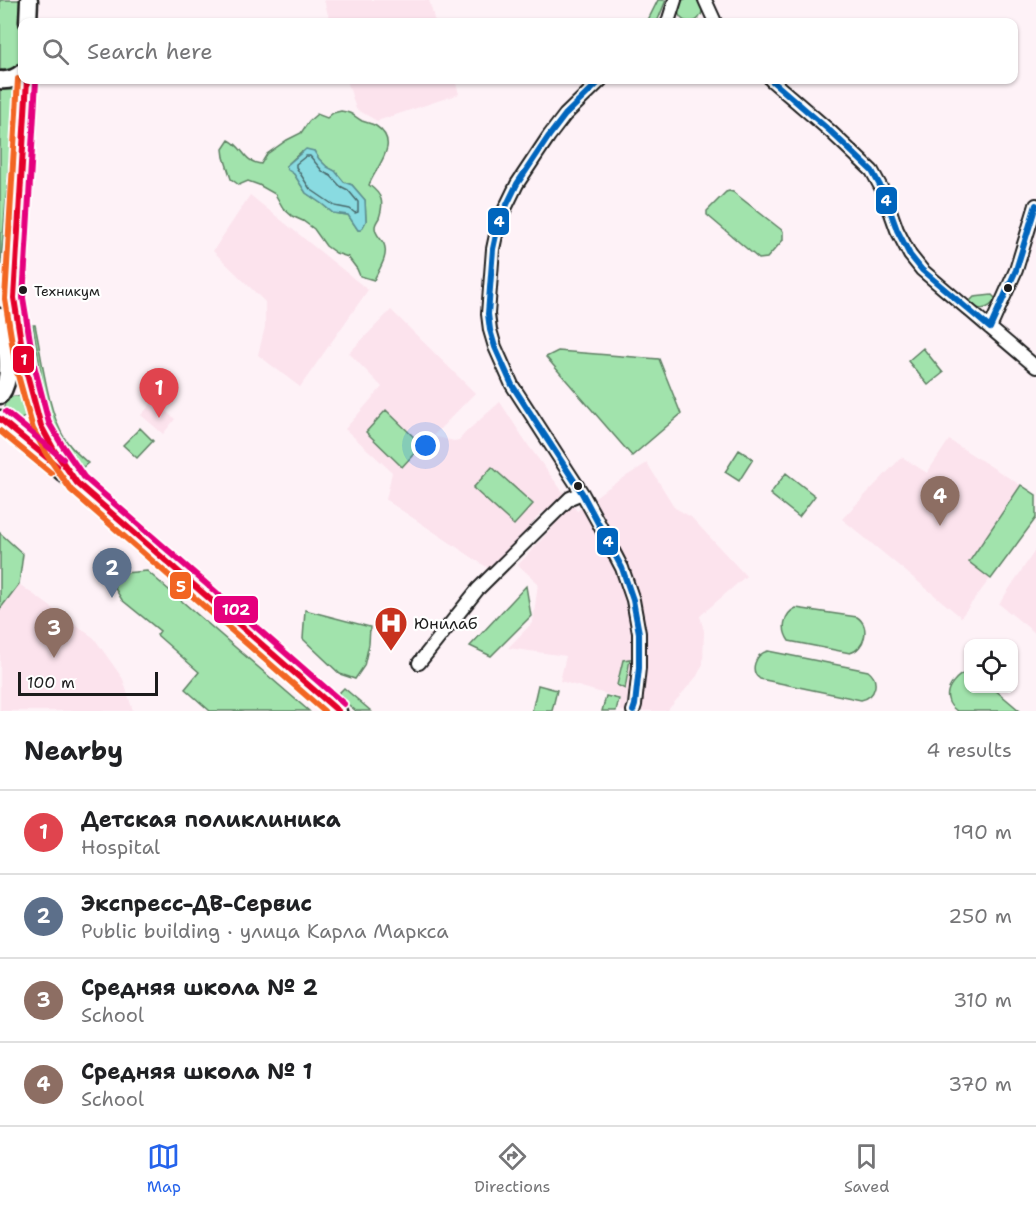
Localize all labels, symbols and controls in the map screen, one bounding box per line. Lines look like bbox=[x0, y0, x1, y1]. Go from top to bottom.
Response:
search box bbox=[18, 18, 1018, 84]
icon: search bbox=[39, 35, 72, 68]
text: Search here bbox=[87, 37, 213, 66]
line badge: 4 bbox=[875, 186, 898, 215]
text: 4 bbox=[880, 190, 892, 211]
line badge: 4 bbox=[487, 207, 510, 236]
text: 4 bbox=[493, 211, 505, 232]
place label: Техникум bbox=[34, 282, 100, 300]
unlabelled marker bbox=[1002, 282, 1014, 294]
marker: Техникум bbox=[17, 284, 29, 296]
line badge: 1 bbox=[12, 345, 35, 374]
text: 1 bbox=[20, 349, 28, 370]
pin: 1 bbox=[140, 368, 178, 418]
your location bbox=[411, 431, 440, 460]
pin: 4 bbox=[920, 476, 960, 526]
unlabelled marker bbox=[572, 480, 584, 492]
line badge: 4 bbox=[596, 527, 619, 556]
text: 4 bbox=[602, 531, 614, 552]
pin: 2 bbox=[92, 548, 132, 598]
line badge: 5 bbox=[169, 571, 192, 600]
text: 5 bbox=[176, 576, 186, 597]
line badge: 102 bbox=[213, 595, 259, 624]
text: 102 bbox=[222, 599, 250, 620]
hospital icon: Юнилаб bbox=[373, 605, 409, 652]
pin: 3 bbox=[34, 608, 74, 658]
place label: Юнилаб bbox=[414, 613, 478, 634]
map controls bbox=[964, 639, 1018, 693]
button: locate bbox=[964, 639, 1018, 693]
scale bar bbox=[18, 669, 158, 696]
text: 100 m bbox=[27, 672, 75, 693]
text: Nearby bbox=[24, 733, 123, 768]
text: 4 results bbox=[926, 737, 1012, 763]
text: Детская поликлиника bbox=[81, 805, 341, 834]
text: 1 bbox=[39, 819, 48, 845]
text: 190 m bbox=[953, 819, 1012, 845]
text: Hospital bbox=[81, 834, 160, 860]
text: Экспресс-ДВ-Сервис bbox=[81, 889, 312, 918]
text: 2 bbox=[37, 903, 51, 929]
text: 250 m bbox=[948, 903, 1012, 929]
text: Public building · улица Карла Маркса bbox=[81, 918, 449, 944]
text: Средняя школа № 2 bbox=[81, 973, 318, 1002]
text: 3 bbox=[37, 987, 51, 1013]
text: 310 m bbox=[953, 987, 1012, 1013]
text: School bbox=[81, 1002, 144, 1028]
text: Средняя школа № 1 bbox=[81, 1057, 313, 1086]
text: 4 bbox=[37, 1071, 51, 1097]
text: 370 m bbox=[948, 1071, 1012, 1097]
text: School bbox=[81, 1086, 144, 1112]
tab: Map bbox=[147, 1140, 181, 1197]
tab: Directions bbox=[474, 1140, 551, 1197]
tab: Saved bbox=[844, 1140, 889, 1197]

